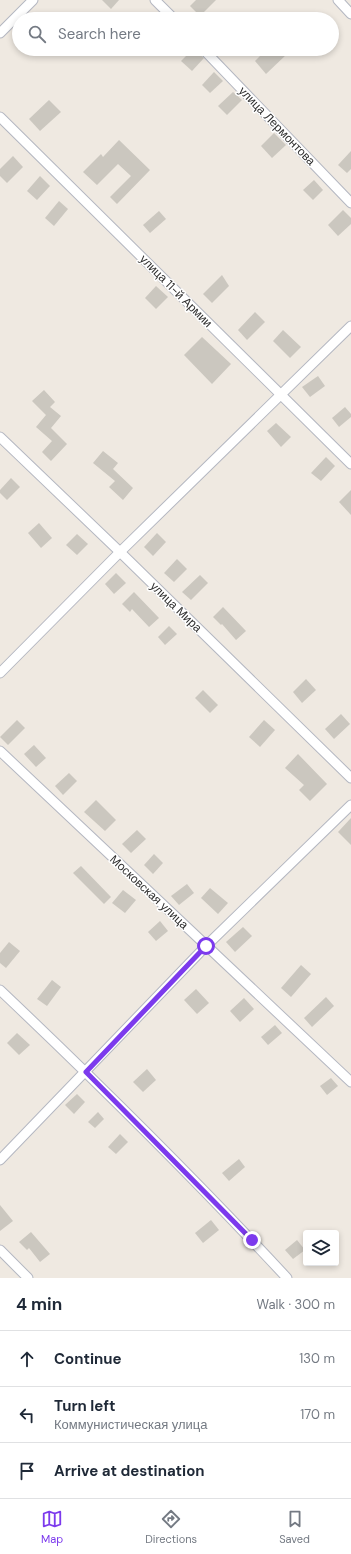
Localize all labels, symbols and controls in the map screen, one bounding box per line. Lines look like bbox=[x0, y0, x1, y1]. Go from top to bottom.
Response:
search box bbox=[12, 12, 339, 56]
icon: search bbox=[26, 23, 48, 45]
text: Search here bbox=[58, 24, 141, 44]
street label: улица Лермонтова bbox=[235, 83, 319, 169]
street label: улица 11-й Армии bbox=[136, 251, 216, 331]
street label: улица Мира bbox=[147, 578, 206, 636]
street label: Московская улица bbox=[106, 851, 192, 933]
route start bbox=[197, 937, 215, 955]
map controls bbox=[303, 1230, 339, 1266]
button: layers bbox=[303, 1230, 339, 1266]
route end bbox=[243, 1231, 261, 1249]
text: 4 min bbox=[16, 1293, 62, 1315]
text: Walk · 300 m bbox=[257, 1296, 335, 1313]
icon: ahead bbox=[16, 1348, 38, 1370]
text: Continue bbox=[54, 1349, 122, 1369]
text: 130 m bbox=[299, 1350, 335, 1367]
text: Turn left bbox=[54, 1396, 115, 1416]
icon: left bbox=[16, 1404, 38, 1426]
text: 170 m bbox=[300, 1406, 335, 1423]
text: Коммунистическая улица bbox=[54, 1416, 207, 1433]
icon: arrive bbox=[16, 1460, 38, 1482]
text: Arrive at destination bbox=[54, 1461, 205, 1481]
tab: Map bbox=[41, 1508, 63, 1546]
tab: Directions bbox=[145, 1508, 197, 1546]
tab: Saved bbox=[279, 1508, 310, 1546]

